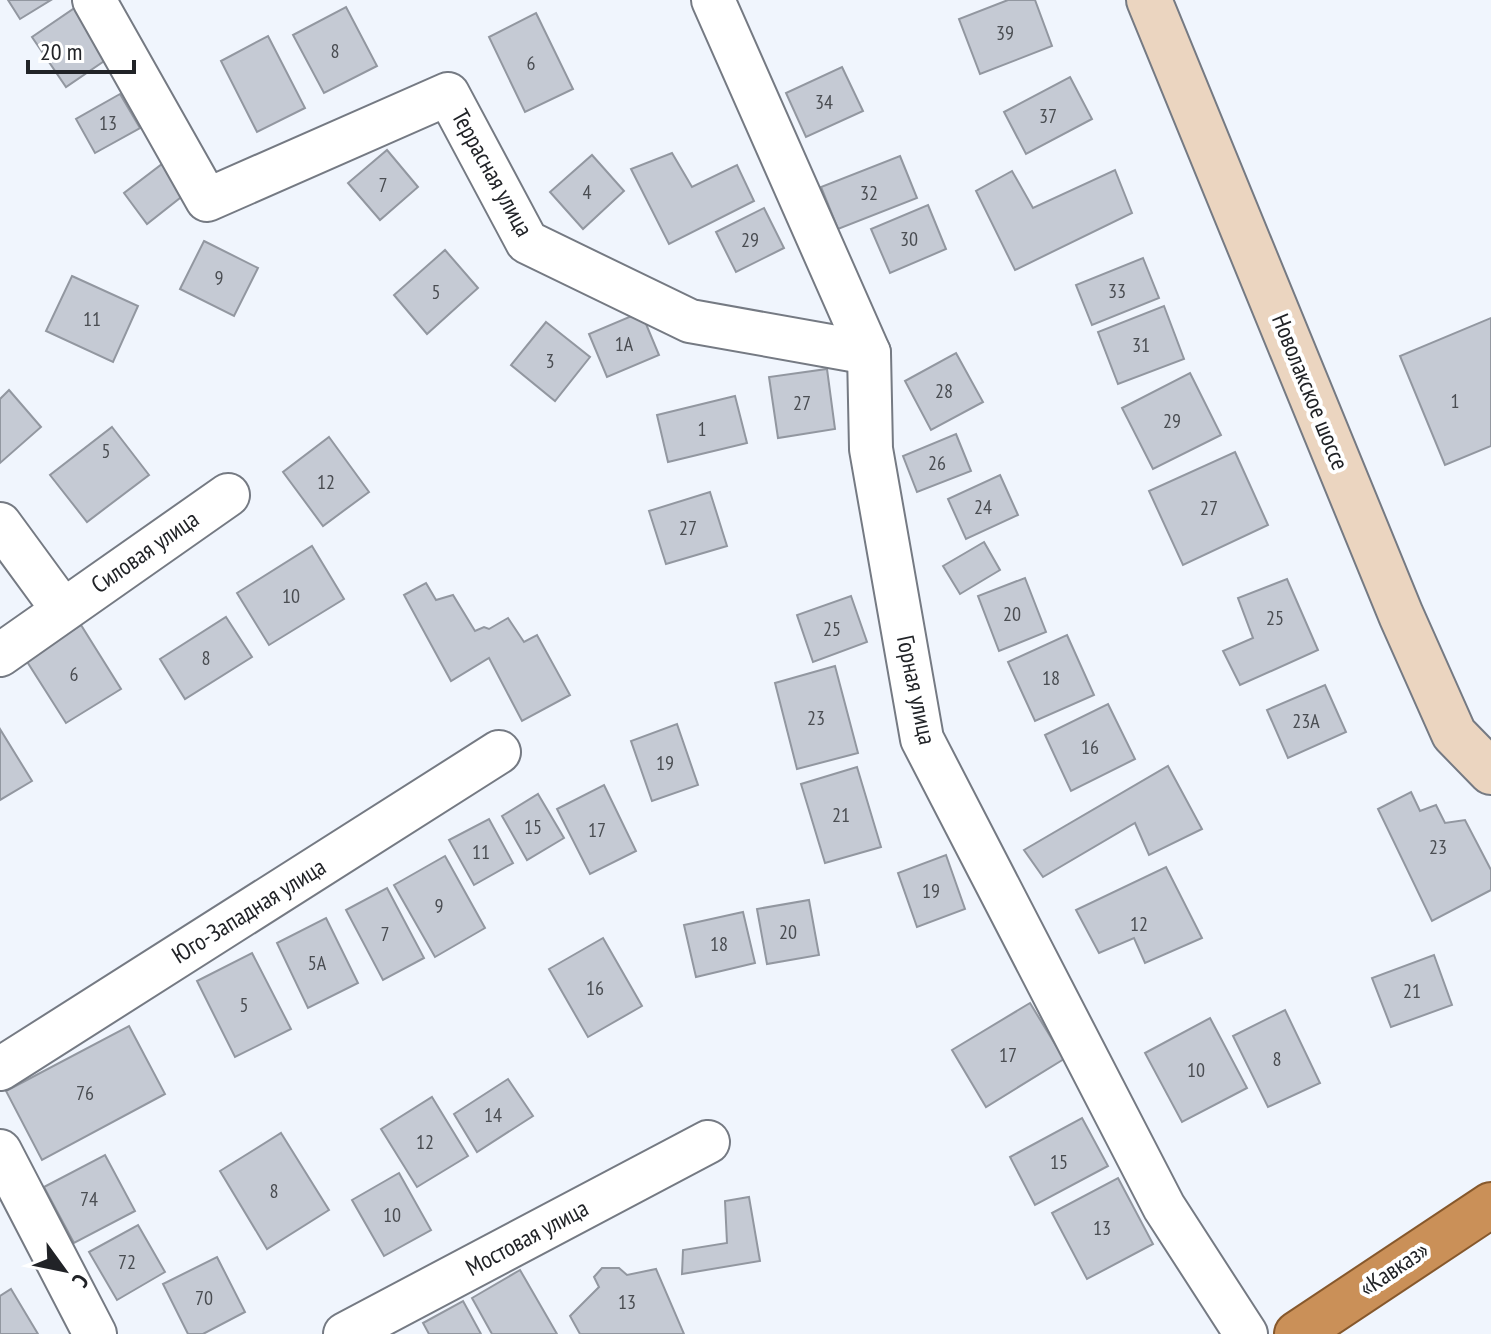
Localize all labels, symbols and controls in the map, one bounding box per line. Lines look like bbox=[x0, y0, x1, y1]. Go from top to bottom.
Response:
house number: 39 bbox=[996, 20, 1014, 46]
scale bar bbox=[28, 24, 134, 74]
text: 20 m bbox=[40, 36, 82, 67]
house number: 8 bbox=[331, 38, 340, 64]
house number: 6 bbox=[527, 50, 536, 76]
house number: 34 bbox=[815, 89, 833, 115]
house number: 37 bbox=[1039, 103, 1057, 129]
street label: Террасная улица bbox=[445, 104, 540, 242]
house number: 13 bbox=[99, 110, 117, 136]
house number: 7 bbox=[379, 172, 388, 198]
house number: 4 bbox=[583, 179, 592, 205]
house number: 32 bbox=[860, 180, 878, 206]
house number: 30 bbox=[900, 226, 918, 252]
house number: 29 bbox=[741, 227, 759, 253]
house number: 9 bbox=[215, 265, 224, 291]
house number: 33 bbox=[1108, 278, 1126, 304]
house number: 5 bbox=[432, 279, 441, 305]
house number: 11 bbox=[83, 306, 101, 332]
street label: Новолакское шоссе bbox=[1265, 309, 1356, 474]
house number: 1А bbox=[615, 331, 634, 357]
house number: 31 bbox=[1132, 332, 1150, 358]
house number: 3 bbox=[546, 348, 555, 374]
house number: 28 bbox=[935, 378, 953, 404]
house number: 1 bbox=[1451, 388, 1460, 414]
house number: 27 bbox=[793, 390, 811, 416]
house number: 29 bbox=[1163, 408, 1181, 434]
house number: 1 bbox=[698, 416, 707, 442]
house number: 5 bbox=[102, 438, 111, 464]
house number: 26 bbox=[928, 450, 946, 476]
house number: 12 bbox=[317, 469, 335, 495]
house number: 24 bbox=[974, 494, 992, 520]
house number: 27 bbox=[1200, 495, 1218, 521]
street label: Силовая улица bbox=[85, 503, 205, 600]
house number: 27 bbox=[679, 515, 697, 541]
house number: 10 bbox=[282, 583, 300, 609]
house number: 20 bbox=[1003, 601, 1021, 627]
house number: 25 bbox=[1266, 605, 1284, 631]
house number: 25 bbox=[823, 616, 841, 642]
street label: Горная улица bbox=[890, 633, 943, 747]
house number: 8 bbox=[202, 645, 211, 671]
house number: 6 bbox=[70, 661, 79, 687]
house number: 18 bbox=[1042, 665, 1060, 691]
house number: 23 bbox=[807, 705, 825, 731]
house number: 23А bbox=[1292, 708, 1320, 734]
house number: 16 bbox=[1081, 734, 1099, 760]
house number: 19 bbox=[656, 750, 674, 776]
house number: 21 bbox=[832, 802, 850, 828]
house number: 15 bbox=[524, 814, 542, 840]
house number: 17 bbox=[588, 817, 606, 843]
house number: 23 bbox=[1429, 834, 1447, 860]
house number: 11 bbox=[472, 839, 490, 865]
street label: Юго-Западная улица bbox=[166, 851, 331, 970]
house number: 19 bbox=[922, 878, 940, 904]
house number: 9 bbox=[435, 893, 444, 919]
house number: 12 bbox=[1130, 911, 1148, 937]
house number: 20 bbox=[779, 919, 797, 945]
house number: 7 bbox=[381, 921, 390, 947]
house number: 18 bbox=[710, 931, 728, 957]
house number: 5А bbox=[308, 950, 327, 976]
house number: 16 bbox=[586, 975, 604, 1001]
house number: 21 bbox=[1403, 978, 1421, 1004]
house number: 5 bbox=[240, 992, 249, 1018]
house number: 17 bbox=[999, 1042, 1017, 1068]
house number: 8 bbox=[1273, 1046, 1282, 1072]
house number: 10 bbox=[1187, 1057, 1205, 1083]
house number: 76 bbox=[76, 1080, 94, 1106]
house number: 14 bbox=[484, 1102, 502, 1128]
house number: 12 bbox=[416, 1129, 434, 1155]
house number: 15 bbox=[1050, 1149, 1068, 1175]
house number: 8 bbox=[270, 1178, 279, 1204]
house number: 74 bbox=[80, 1186, 98, 1212]
street label: Мостовая улица bbox=[460, 1192, 593, 1283]
house number: 10 bbox=[383, 1202, 401, 1228]
house number: 13 bbox=[1093, 1215, 1111, 1241]
north arrow bbox=[24, 1230, 104, 1310]
street label: «Кавказ» bbox=[1353, 1234, 1434, 1303]
house number: 72 bbox=[118, 1249, 136, 1275]
text: С bbox=[66, 1269, 95, 1293]
house number: 70 bbox=[195, 1285, 213, 1311]
house number: 13 bbox=[618, 1289, 636, 1315]

